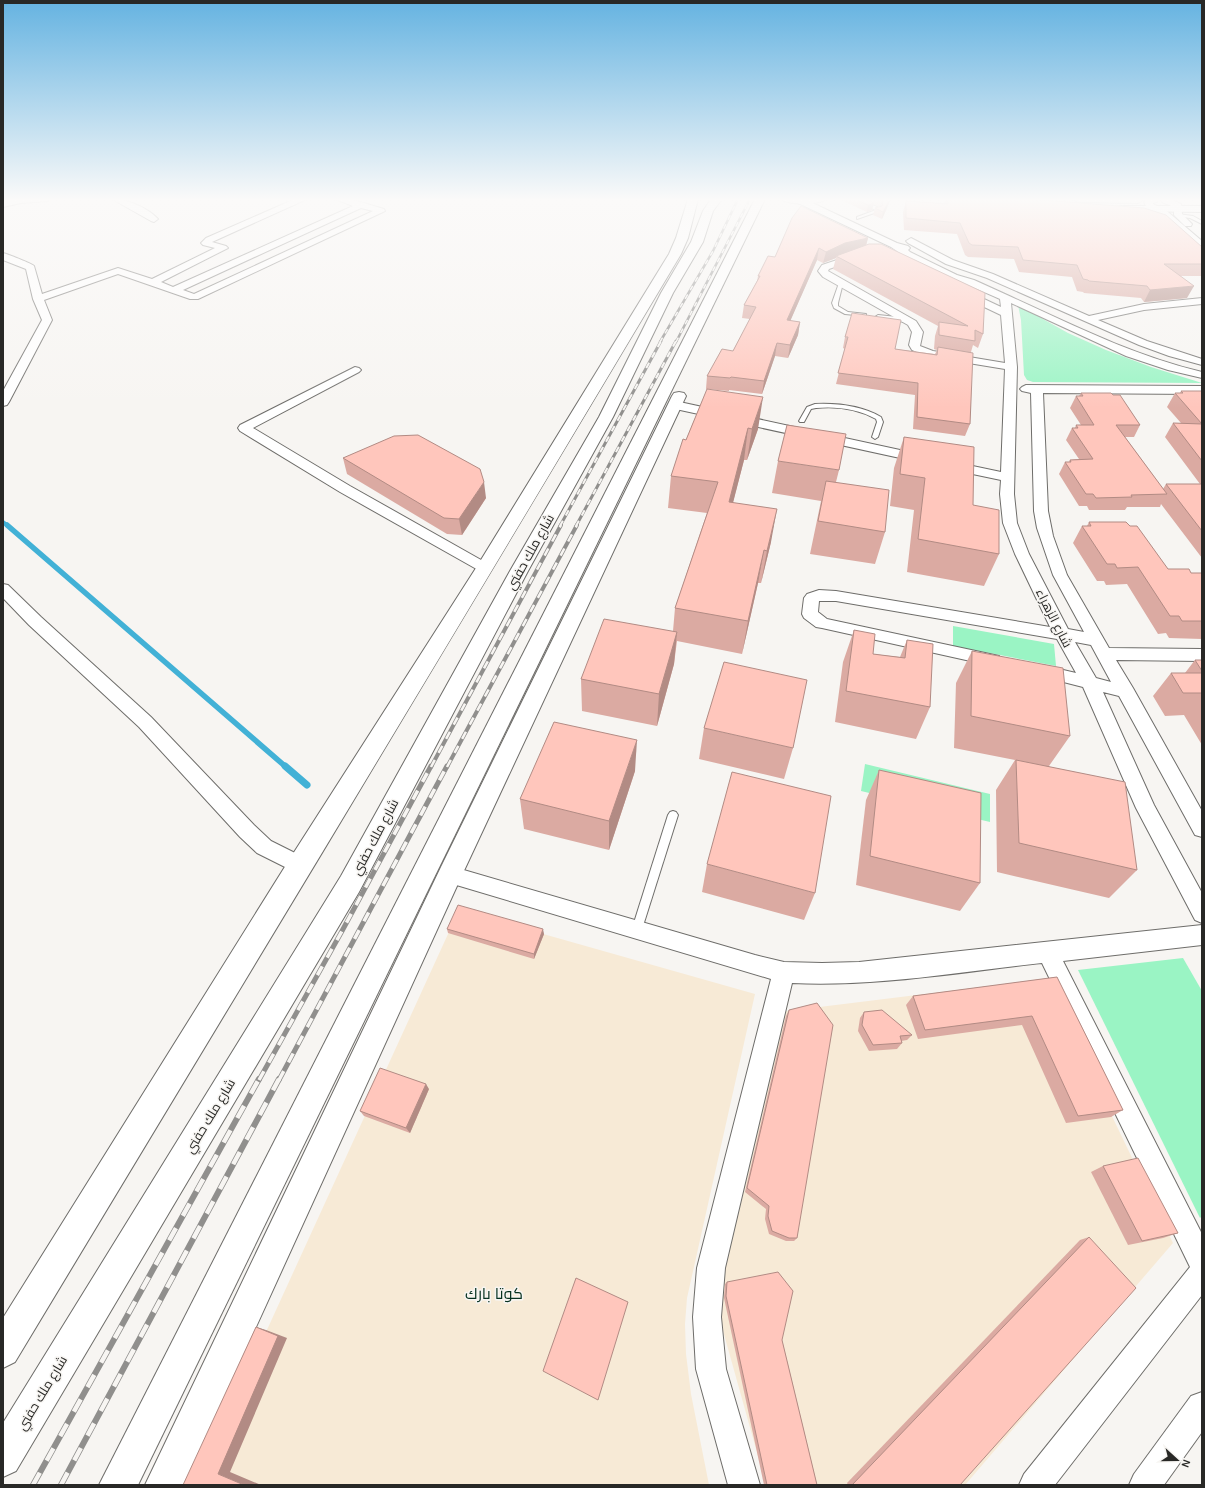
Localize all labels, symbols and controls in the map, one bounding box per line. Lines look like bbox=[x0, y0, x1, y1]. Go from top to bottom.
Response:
street label: شارع ملك حفني bbox=[503, 512, 560, 594]
street label: شارع الزهراء bbox=[1032, 586, 1075, 650]
street label: شارع ملك حفني bbox=[349, 796, 404, 879]
street label: شارع ملك حفني bbox=[182, 1076, 241, 1158]
park label: كوتا بارك bbox=[465, 1284, 523, 1303]
street label: شارع ملك حفني bbox=[14, 1353, 73, 1435]
north arrow bbox=[1157, 1440, 1197, 1480]
text: N bbox=[1178, 1457, 1193, 1469]

